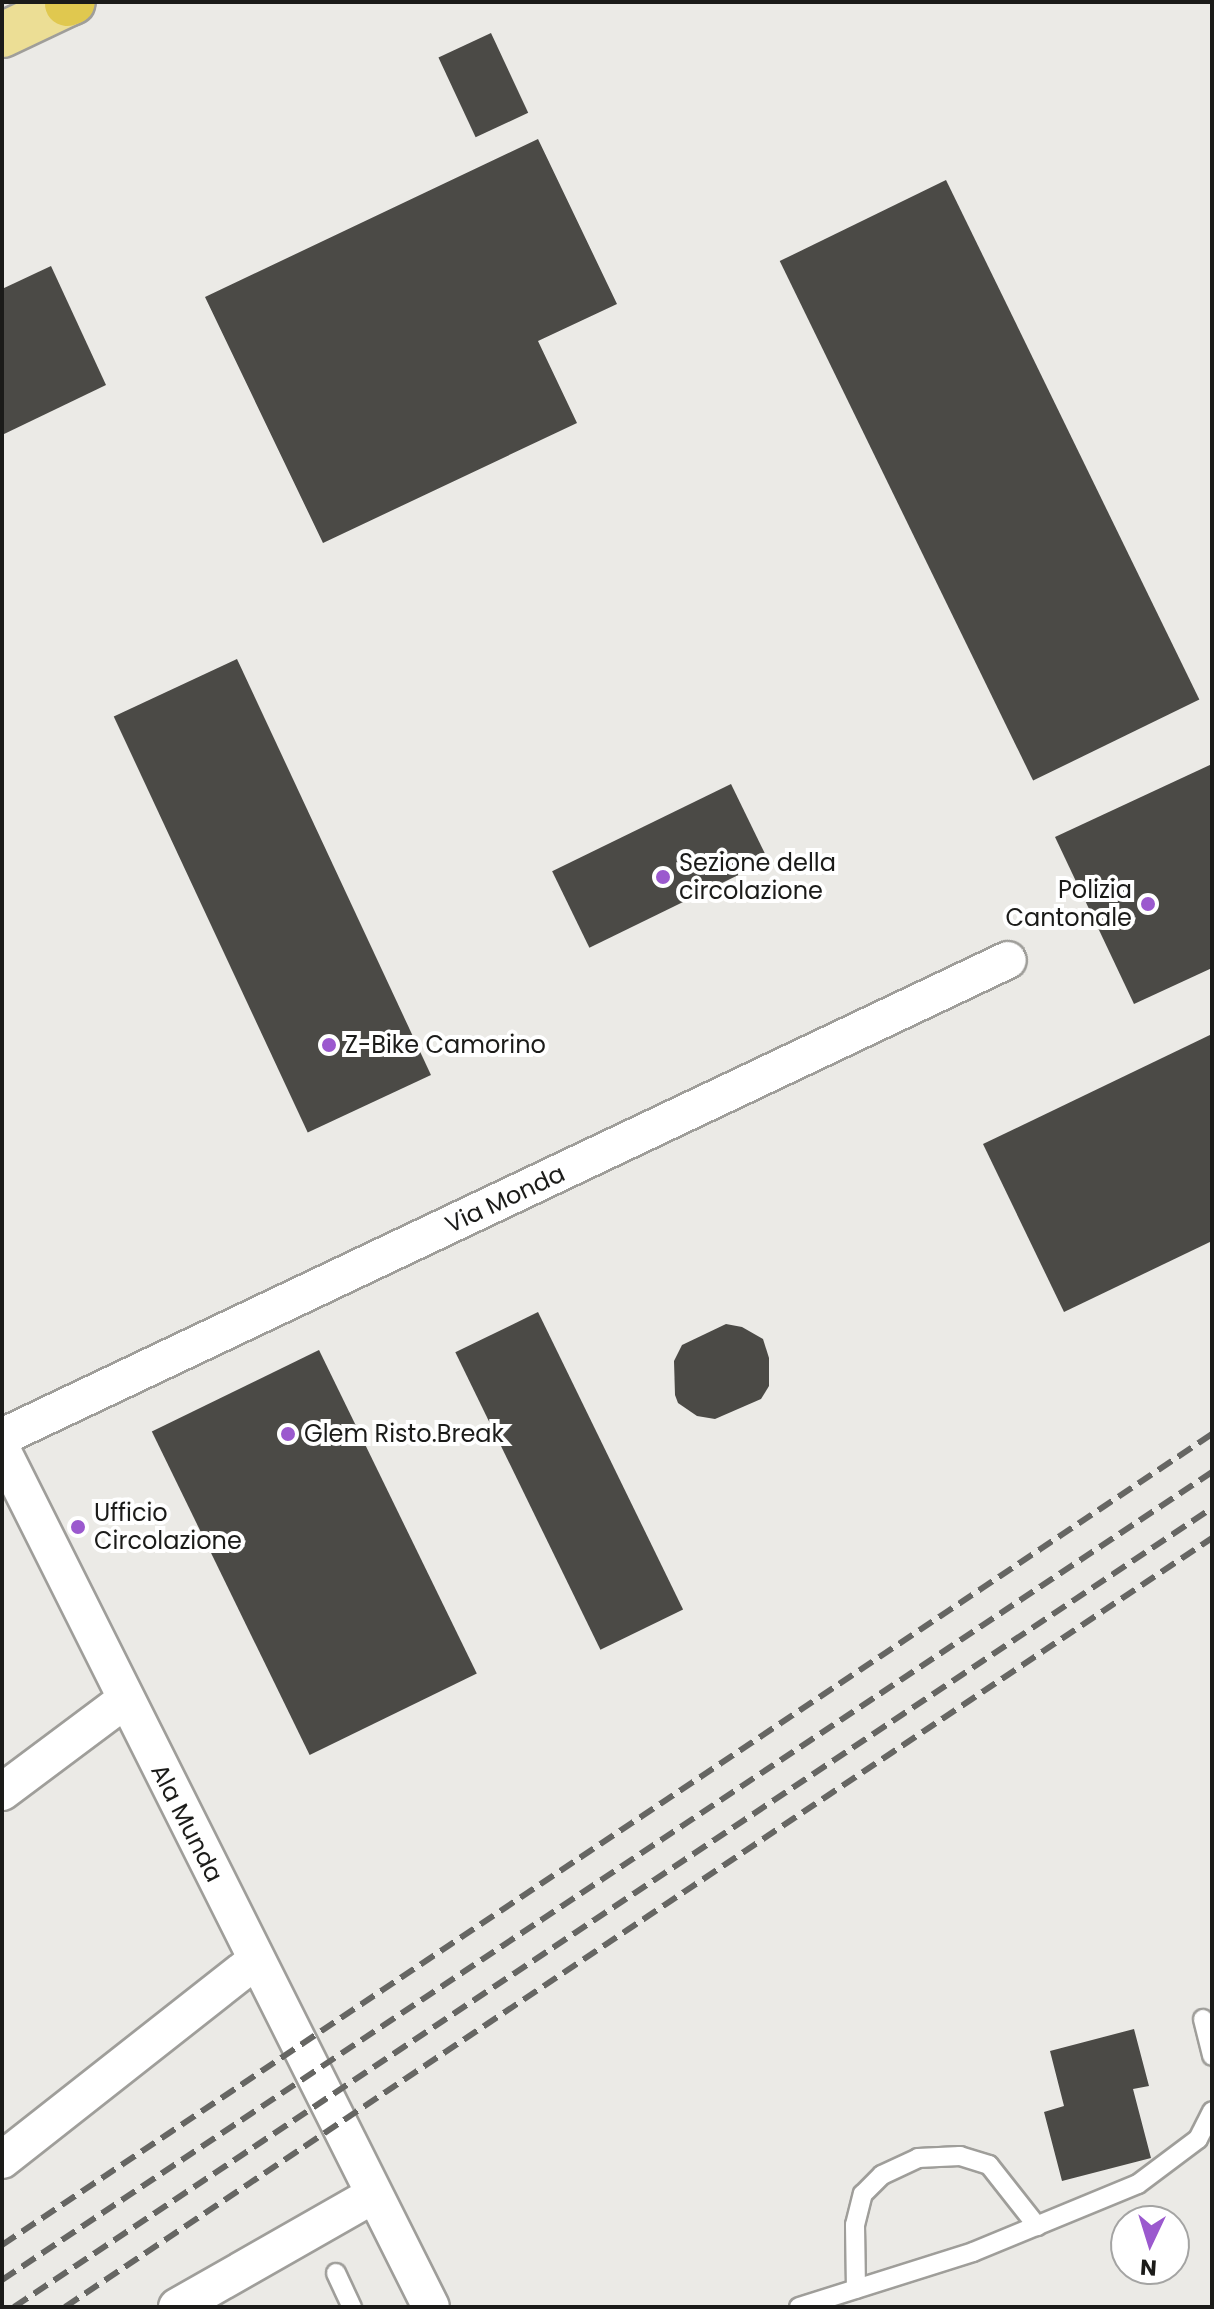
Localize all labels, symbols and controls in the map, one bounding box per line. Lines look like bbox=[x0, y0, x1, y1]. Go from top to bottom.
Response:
place label: Sezione della circolazione bbox=[679, 849, 836, 905]
marker: Sezione della circolazione bbox=[654, 868, 672, 886]
place label: Polizia Cantonale bbox=[1005, 876, 1132, 932]
marker: Polizia Cantonale bbox=[1139, 895, 1157, 913]
place label: Z-Bike Camorino bbox=[345, 1031, 546, 1059]
marker: Z-Bike Camorino bbox=[320, 1036, 338, 1054]
street label: Via Monda bbox=[441, 1159, 569, 1239]
place label: Glem Risto.Break bbox=[304, 1420, 504, 1448]
marker: Glem Risto.Break bbox=[279, 1425, 297, 1443]
place label: Ufficio Circolazione bbox=[94, 1499, 242, 1555]
marker: Ufficio Circolazione bbox=[69, 1518, 87, 1536]
street label: Ala Munda bbox=[145, 1759, 229, 1887]
north arrow bbox=[1110, 2205, 1190, 2285]
text: N bbox=[1139, 2251, 1158, 2283]

